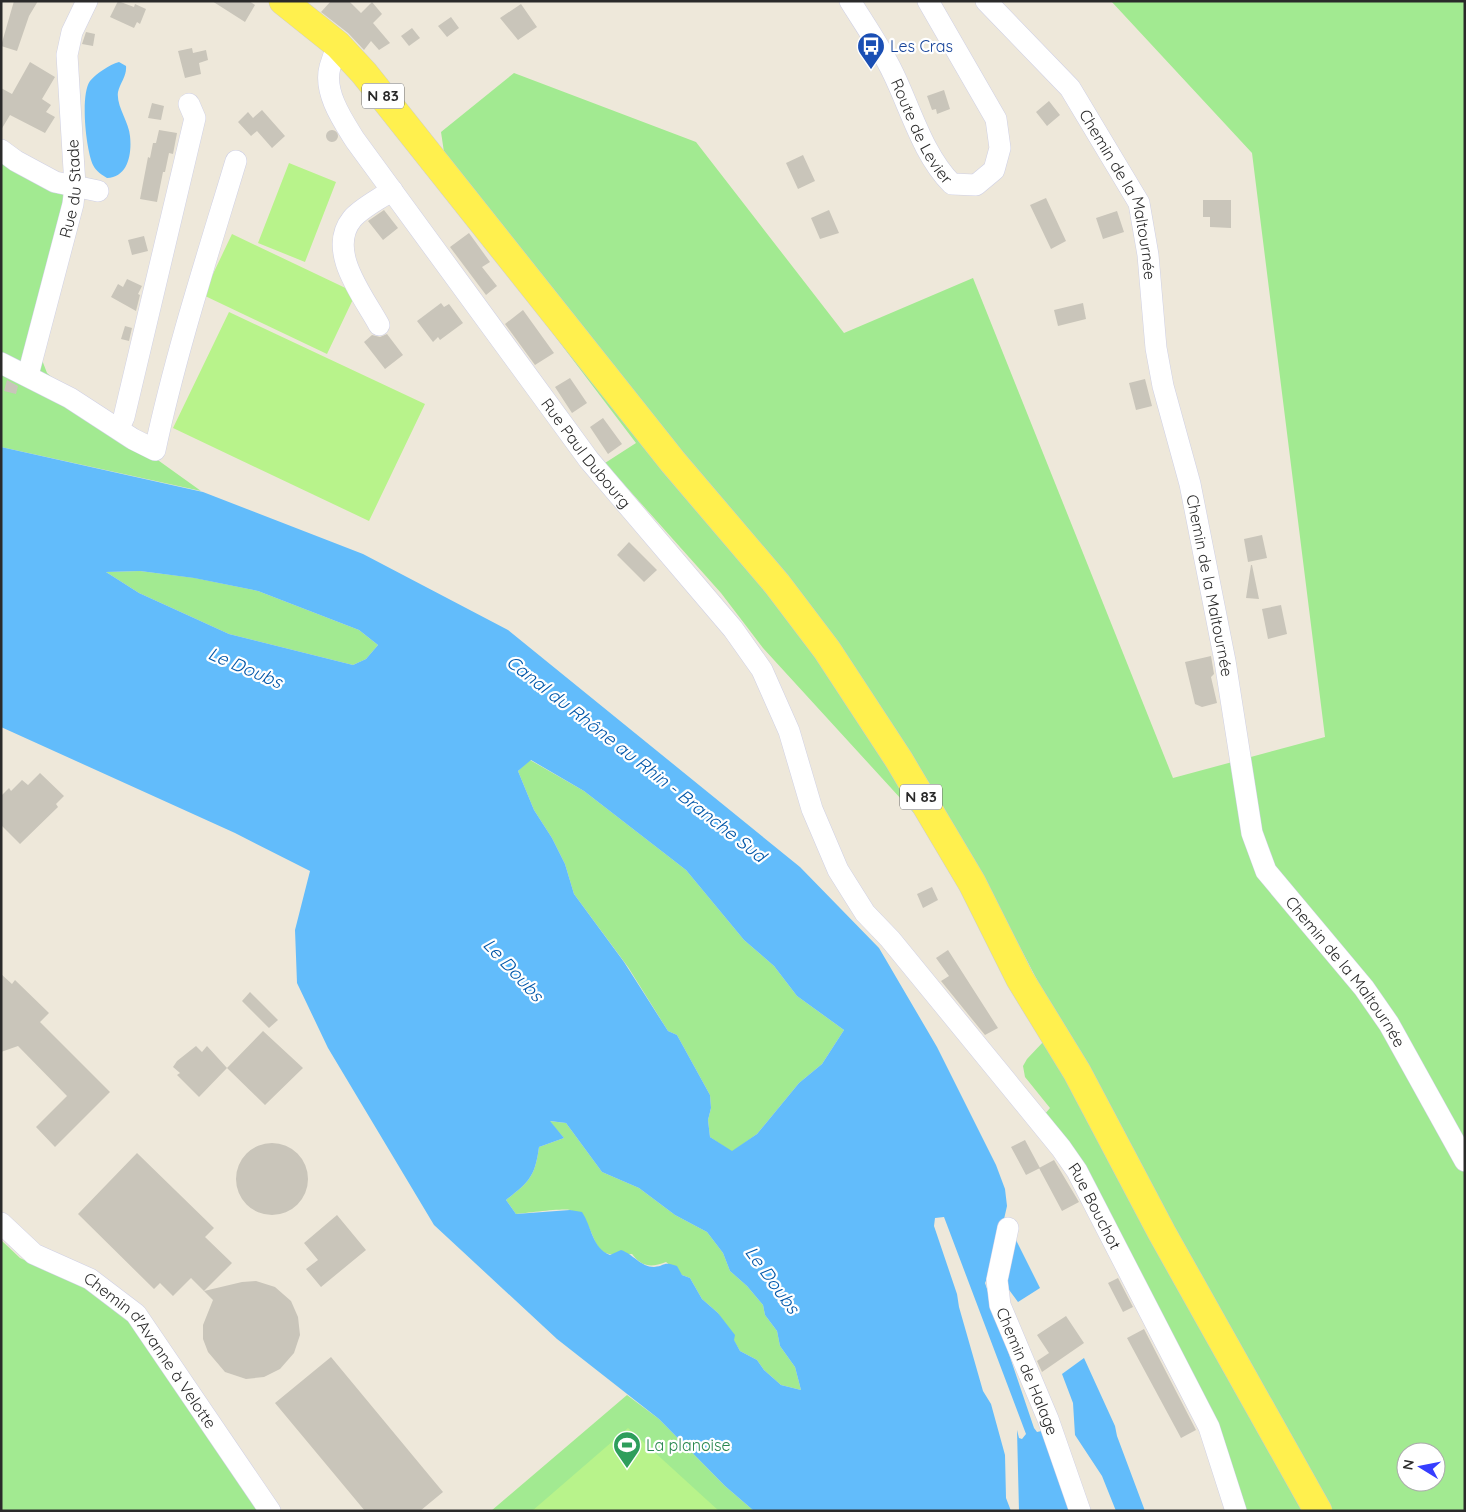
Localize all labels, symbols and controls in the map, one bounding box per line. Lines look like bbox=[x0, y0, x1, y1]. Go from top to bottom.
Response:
bus stop icon: Les Cras bbox=[856, 31, 886, 70]
place label: Les Cras bbox=[890, 36, 953, 56]
street label: Route de Levier bbox=[887, 75, 957, 188]
road number: N 83 bbox=[362, 84, 404, 108]
street label: Chemin de la Maltournée bbox=[1075, 105, 1160, 281]
street label: Rue du Stade bbox=[55, 139, 85, 240]
street label: Rue Paul Dubourg bbox=[537, 394, 635, 512]
street label: Chemin de la Maltournée bbox=[1182, 493, 1237, 678]
water label: Le Doubs bbox=[205, 642, 287, 694]
water label: Canal du Rhône au Rhin - Branche Sud bbox=[502, 650, 772, 868]
road number: N 83 bbox=[900, 784, 942, 810]
street label: Chemin de la Maltournée bbox=[1281, 892, 1410, 1050]
water label: Le Doubs bbox=[478, 933, 550, 1007]
street label: Rue Bouchot bbox=[1064, 1159, 1126, 1253]
water label: Le Doubs bbox=[740, 1241, 806, 1319]
street label: Chemin d'Avanne à Velotte bbox=[81, 1268, 221, 1432]
street label: Chemin de Halage bbox=[992, 1304, 1063, 1438]
sports icon: La planoise bbox=[612, 1430, 642, 1469]
place label: La planoise bbox=[646, 1435, 731, 1455]
north arrow bbox=[1396, 1442, 1446, 1492]
text: N bbox=[1398, 1458, 1418, 1471]

